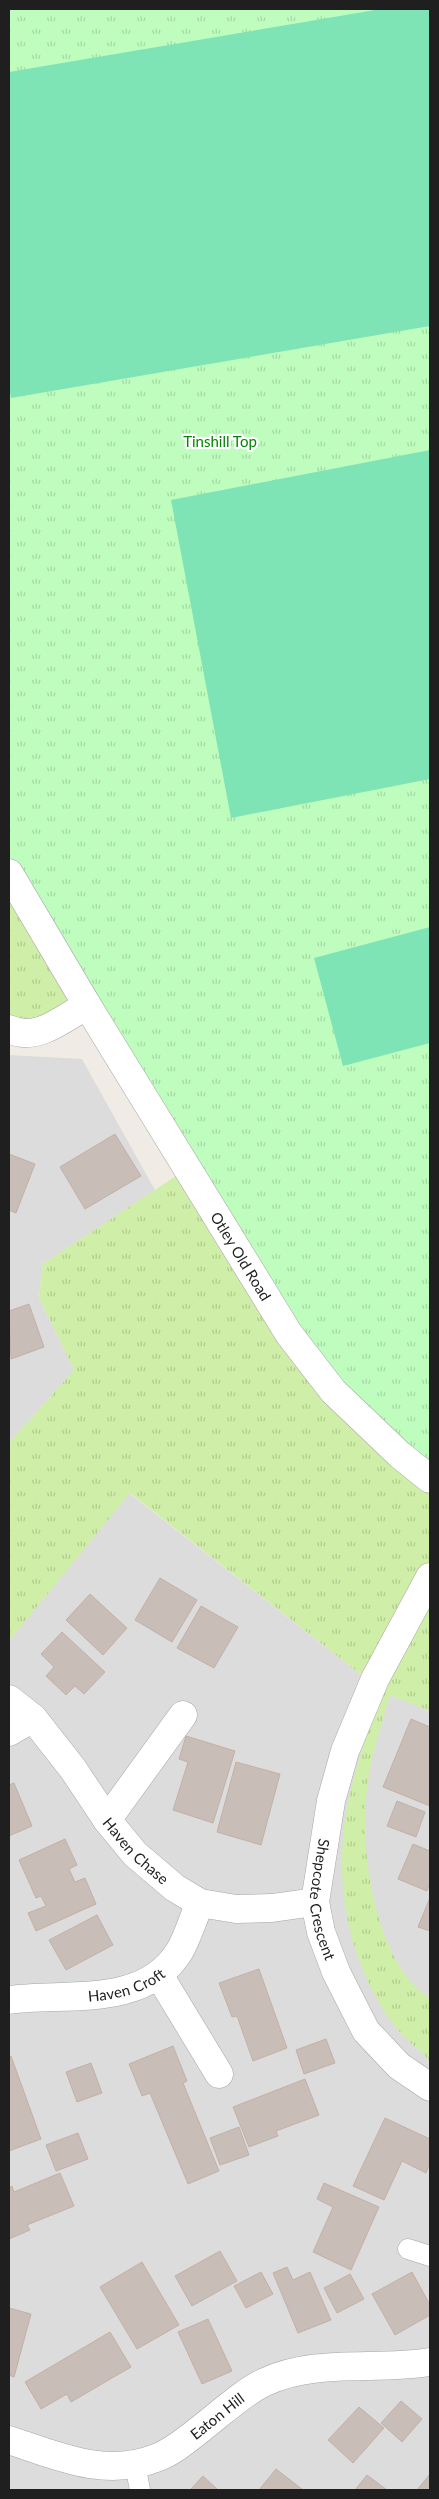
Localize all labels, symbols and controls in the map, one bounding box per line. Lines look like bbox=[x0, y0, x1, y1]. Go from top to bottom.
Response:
park label: Tinshill Top bbox=[183, 432, 257, 450]
street label: Otley Old Road bbox=[207, 1208, 275, 1304]
street label: Haven Chase bbox=[99, 1814, 173, 1888]
street label: Shepcote Crescent bbox=[306, 1838, 340, 1963]
street label: Haven Croft bbox=[87, 1964, 169, 2005]
street label: Eaton Hill bbox=[186, 2389, 247, 2443]

